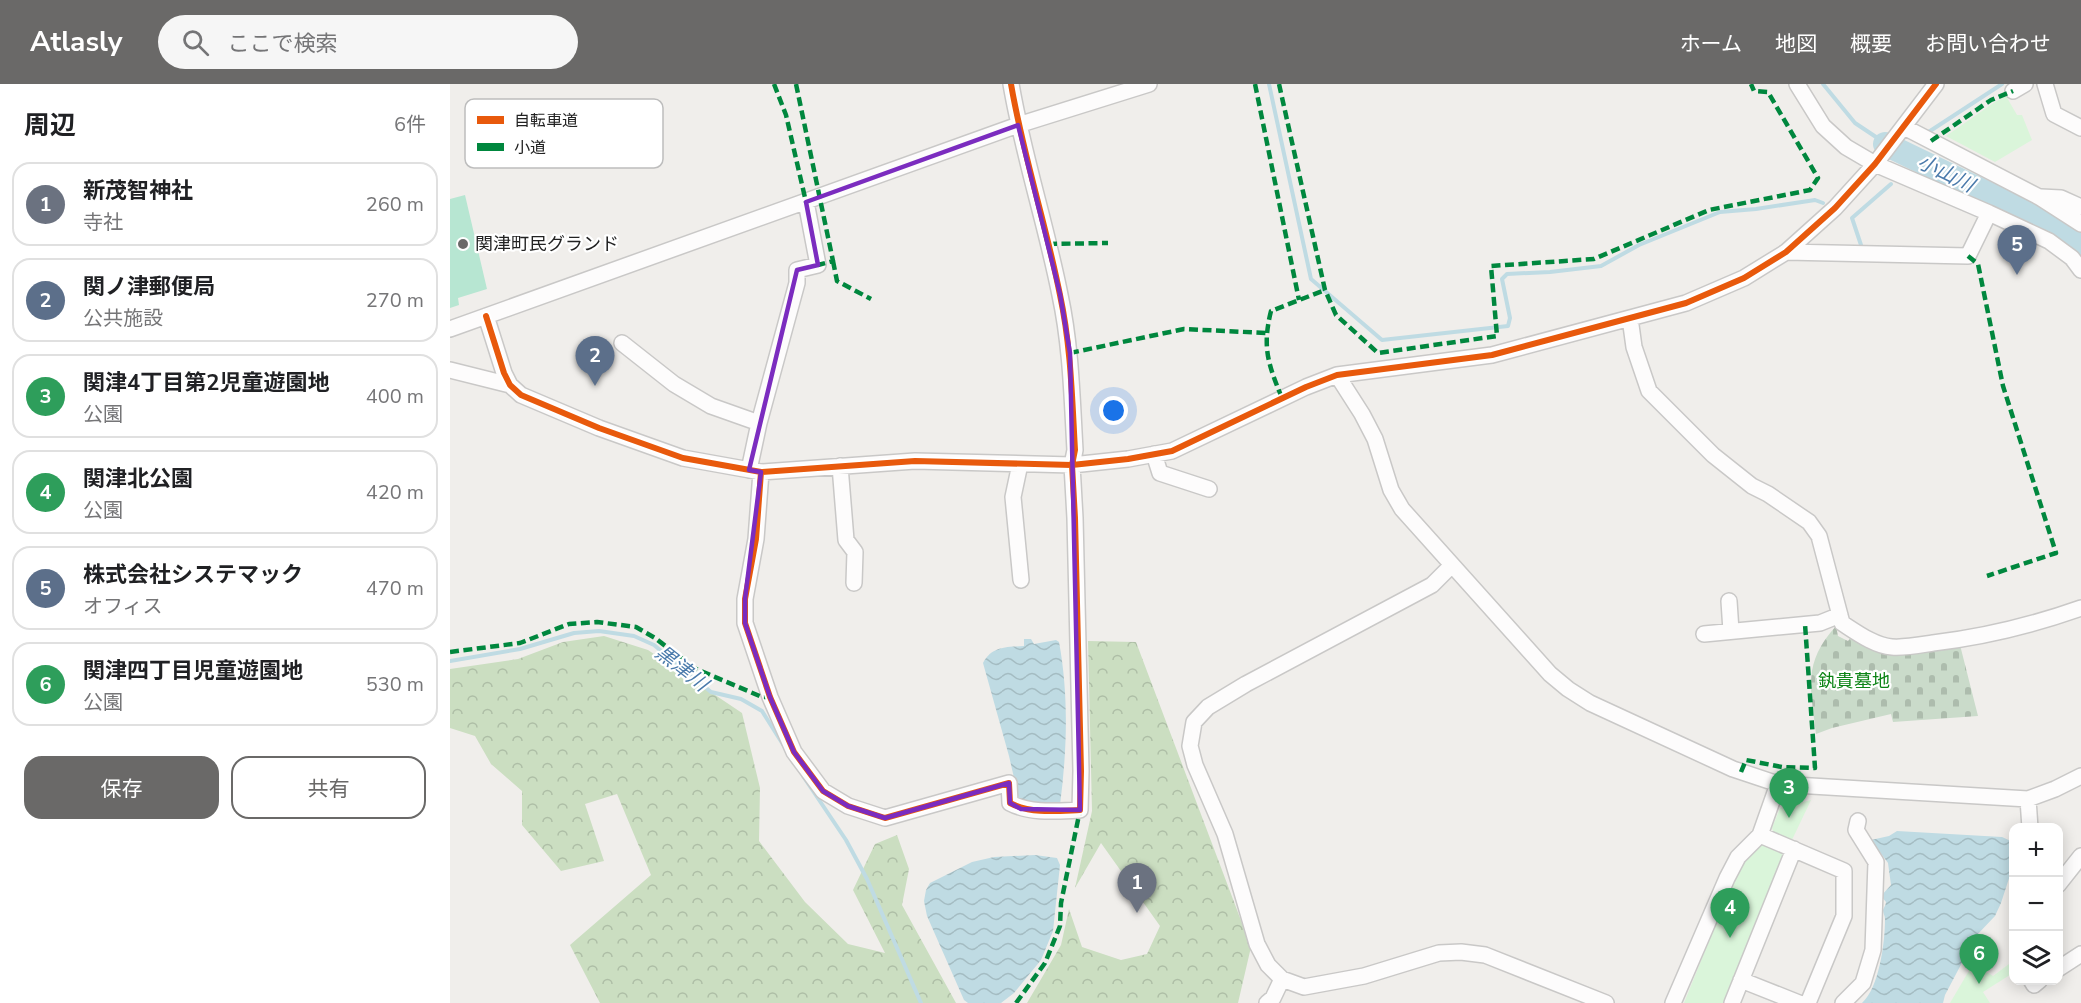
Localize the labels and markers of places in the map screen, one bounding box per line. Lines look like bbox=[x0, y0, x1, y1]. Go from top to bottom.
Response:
pin: 5 bbox=[1998, 226, 2036, 275]
place label: 関津町民グランド bbox=[475, 232, 619, 256]
marker: 関津町民グランド bbox=[456, 237, 470, 251]
pin: 2 bbox=[576, 336, 614, 386]
pin: 3 bbox=[1770, 768, 1808, 818]
pin: 1 bbox=[1118, 864, 1156, 913]
pin: 4 bbox=[1710, 888, 1750, 938]
pin: 6 bbox=[1960, 934, 1999, 984]

